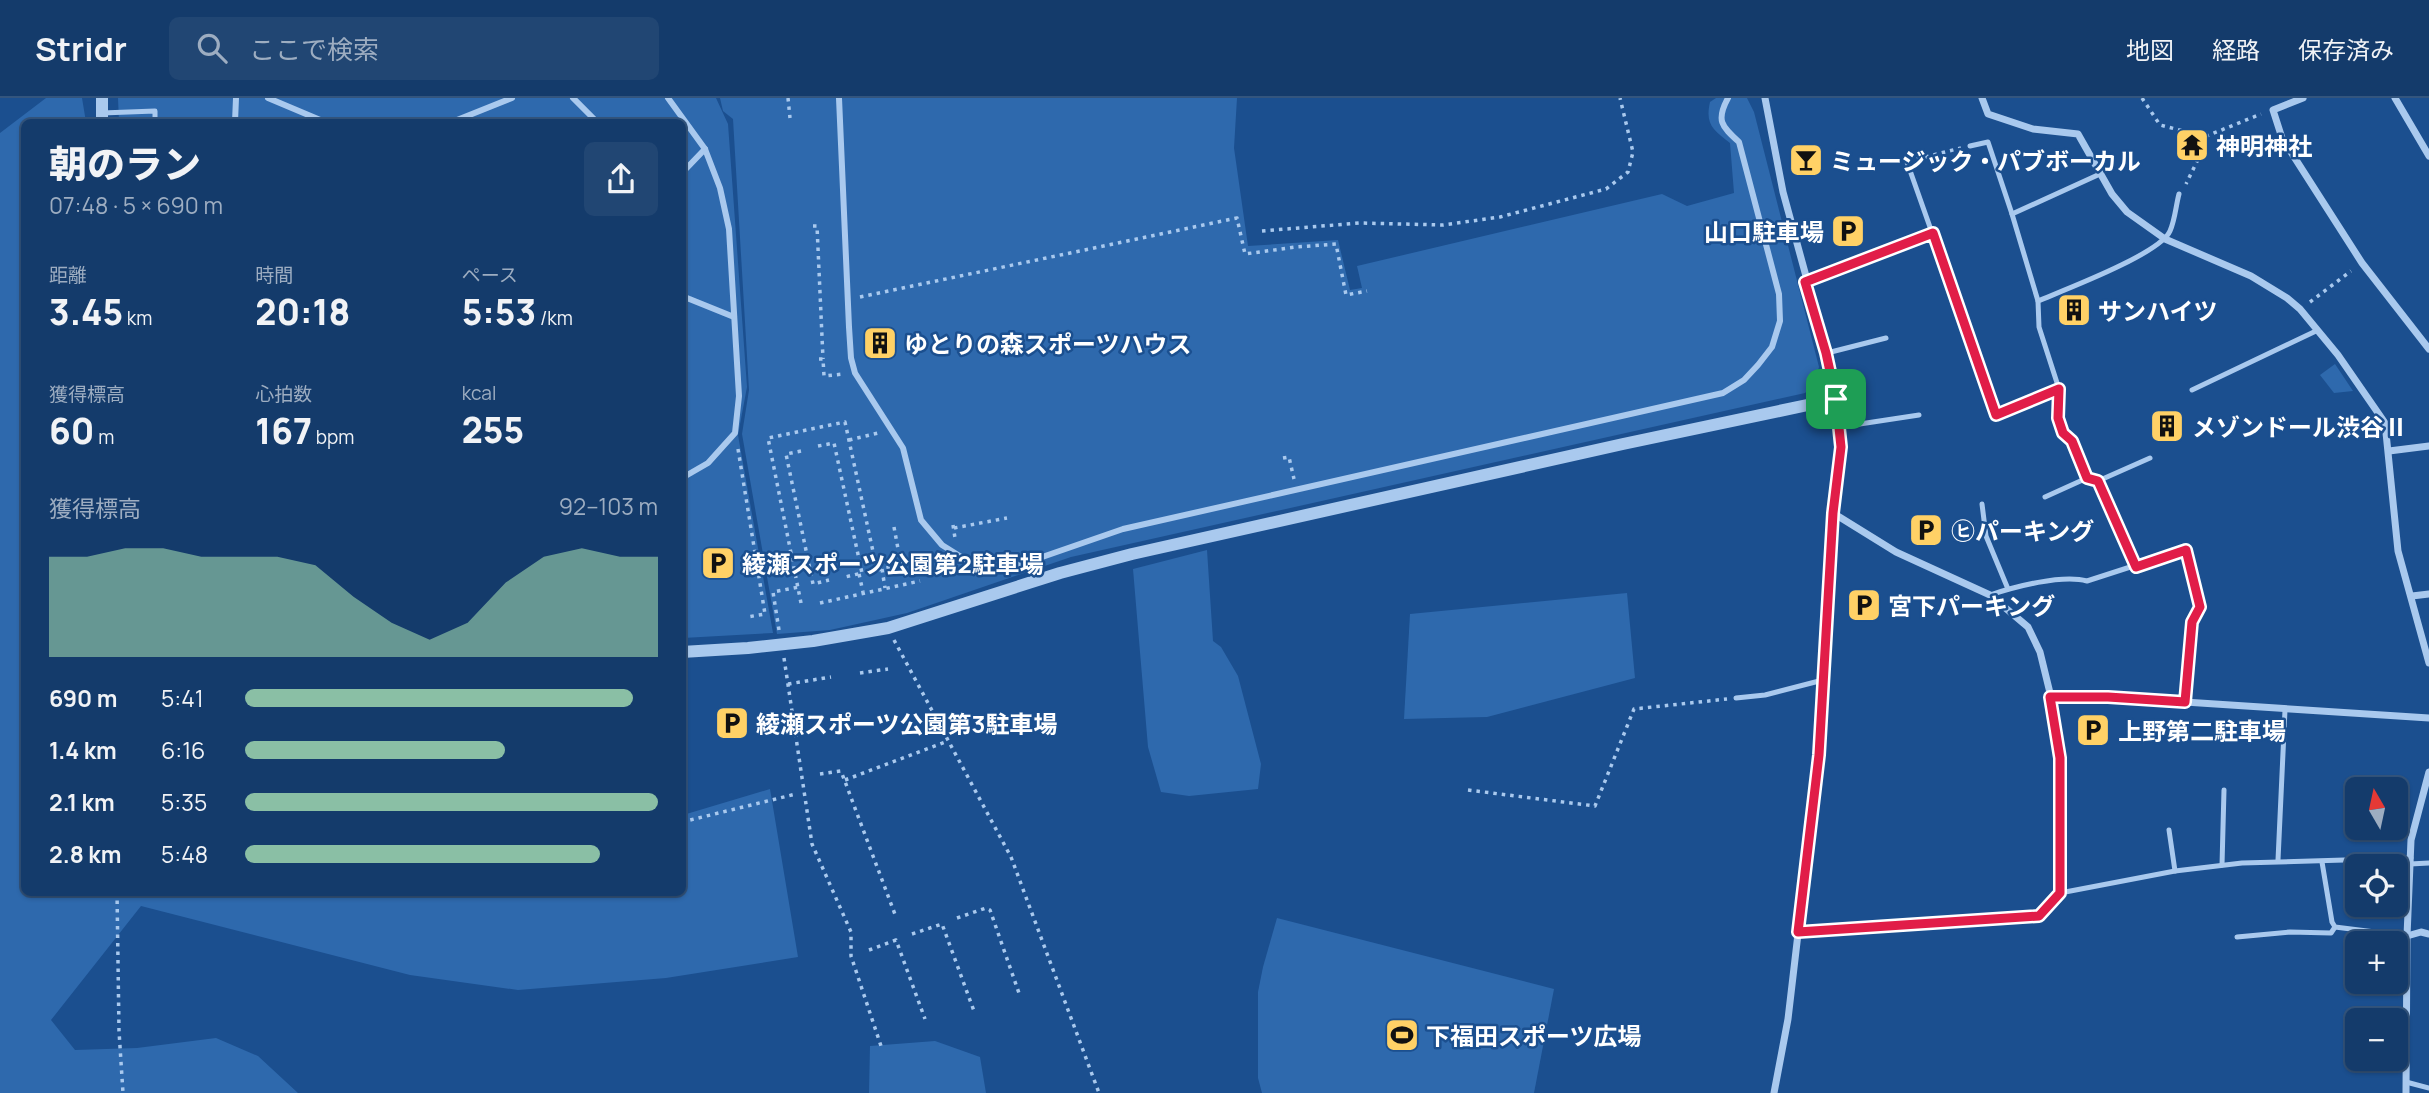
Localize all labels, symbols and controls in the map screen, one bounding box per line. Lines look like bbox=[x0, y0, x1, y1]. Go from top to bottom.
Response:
search box bbox=[169, 17, 659, 80]
text: Stridr bbox=[35, 26, 127, 71]
icon: search bbox=[193, 29, 231, 67]
text: ここで検索 bbox=[249, 31, 379, 67]
text: 地図 bbox=[2126, 33, 2174, 66]
text: 経路 bbox=[2212, 33, 2260, 66]
text: 保存済み bbox=[2298, 33, 2394, 66]
temple icon: 神明神社 bbox=[2173, 126, 2211, 164]
place label: 神明神社 bbox=[2216, 129, 2312, 162]
text: 朝のラン bbox=[49, 137, 201, 189]
bar icon: ミュージック・パブボーカル bbox=[1787, 141, 1825, 179]
button: share bbox=[584, 142, 658, 216]
place label: ミュージック・パブボーカル bbox=[1830, 144, 2141, 177]
text: 07:48 · 5 × 690 m bbox=[49, 189, 223, 221]
parking icon: 山口駐車場 bbox=[1829, 212, 1867, 250]
place label: 山口駐車場 bbox=[1704, 215, 1824, 248]
text: 距離 bbox=[49, 262, 87, 288]
text: 時間 bbox=[255, 262, 293, 288]
text: ペース bbox=[462, 262, 518, 288]
text: 3.45 bbox=[49, 288, 123, 336]
text: 20:18 bbox=[255, 288, 350, 336]
text: 5:53 bbox=[462, 288, 536, 336]
building icon: サンハイツ bbox=[2055, 291, 2093, 329]
place label: サンハイツ bbox=[2098, 294, 2218, 327]
text: km bbox=[123, 305, 152, 331]
text: /km bbox=[536, 305, 573, 331]
building icon: ゆとりの森スポーツハウス bbox=[861, 324, 899, 362]
place label: ゆとりの森スポーツハウス bbox=[904, 327, 1192, 360]
pin bbox=[1806, 369, 1866, 429]
text: kcal bbox=[462, 380, 496, 406]
icon: arrive bbox=[1817, 380, 1855, 418]
text: 獲得標高 bbox=[49, 381, 125, 407]
text: 心拍数 bbox=[255, 381, 312, 407]
text: 255 bbox=[462, 406, 524, 454]
text: 60 bbox=[49, 407, 94, 455]
text: 167 bbox=[255, 407, 312, 455]
building icon: メゾンドール渋谷Ⅱ bbox=[2148, 407, 2186, 445]
place label: メゾンドール渋谷Ⅱ bbox=[2192, 410, 2408, 443]
text: m bbox=[94, 424, 114, 450]
text: bpm bbox=[312, 424, 354, 450]
text: 92–103 m bbox=[559, 490, 658, 522]
text: 獲得標高 bbox=[49, 492, 141, 524]
parking icon: ㋪パーキング bbox=[1907, 511, 1945, 549]
place label: ㋪パーキング bbox=[1951, 514, 2094, 547]
parking icon: 綾瀬スポーツ公園第2駐車場 bbox=[699, 544, 737, 582]
place label: 綾瀬スポーツ公園第2駐車場 bbox=[742, 547, 1044, 580]
parking icon: 宮下パーキング bbox=[1845, 586, 1883, 624]
place label: 宮下パーキング bbox=[1888, 589, 2055, 622]
text: 690 m bbox=[49, 682, 117, 714]
text: 5:41 bbox=[161, 682, 204, 714]
parking icon: 綾瀬スポーツ公園第3駐車場 bbox=[713, 704, 751, 742]
place label: 綾瀬スポーツ公園第3駐車場 bbox=[756, 707, 1057, 740]
parking icon: 上野第二駐車場 bbox=[2074, 711, 2112, 749]
place label: 上野第二駐車場 bbox=[2118, 714, 2286, 747]
text: 1.4 km bbox=[49, 734, 117, 766]
text: 6:16 bbox=[161, 734, 205, 766]
north arrow bbox=[2345, 777, 2408, 840]
map controls bbox=[2345, 777, 2408, 1071]
text: 2.1 km bbox=[49, 786, 115, 818]
text: 5:35 bbox=[161, 786, 207, 818]
text: 2.8 km bbox=[49, 838, 121, 870]
text: 5:48 bbox=[161, 838, 208, 870]
button: locate bbox=[2345, 854, 2408, 917]
button: + bbox=[2345, 931, 2408, 994]
button: − bbox=[2345, 1008, 2408, 1071]
sports icon: 下福田スポーツ広場 bbox=[1383, 1016, 1421, 1054]
place label: 下福田スポーツ広場 bbox=[1426, 1019, 1642, 1052]

